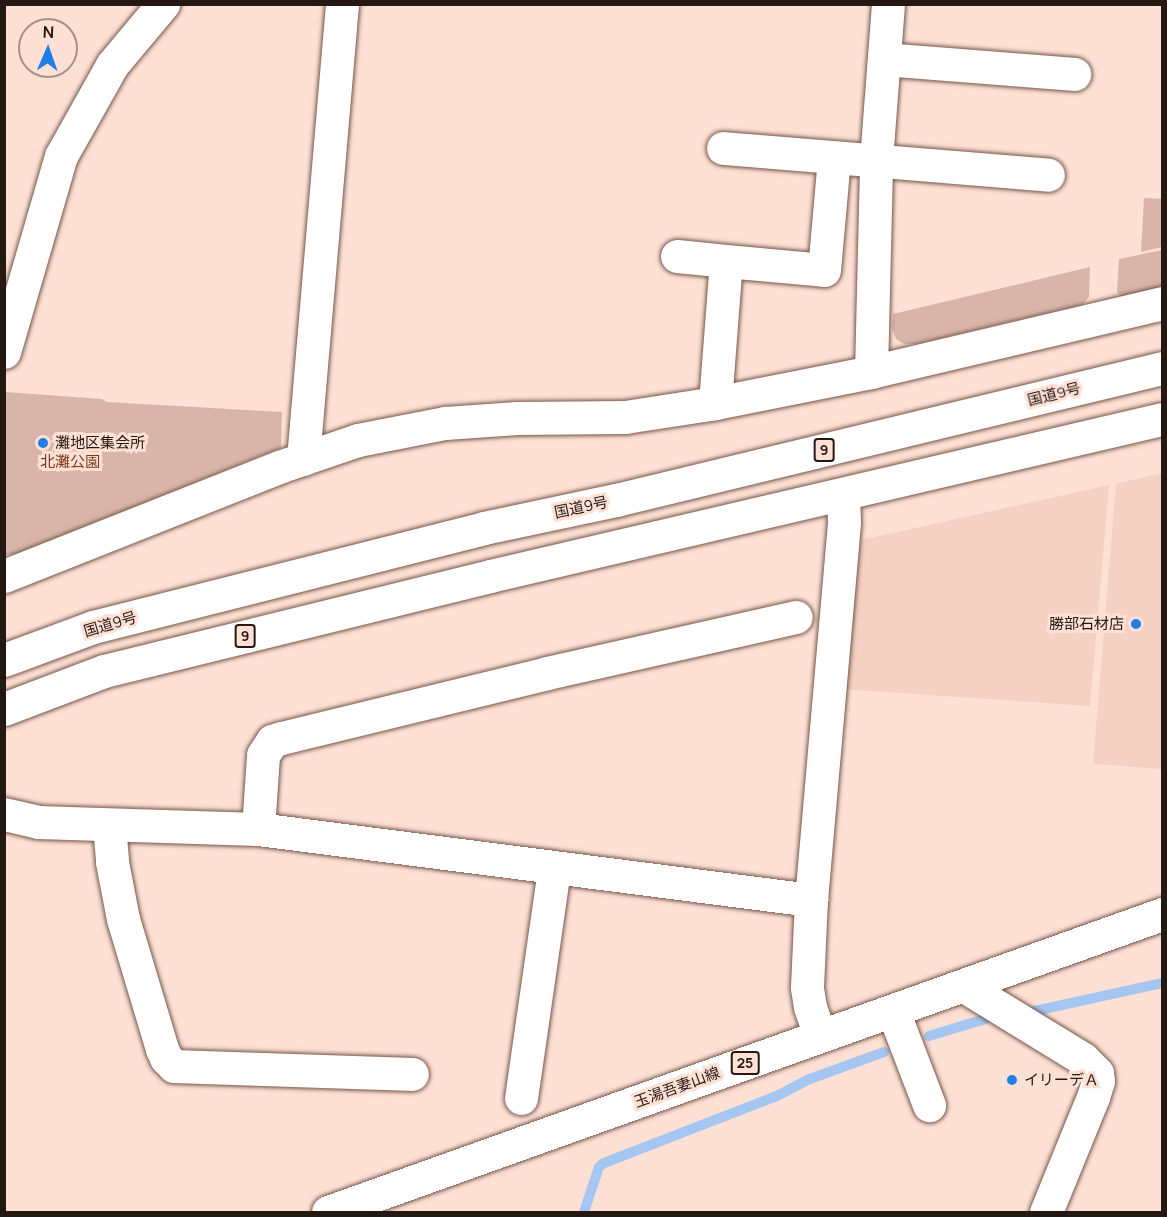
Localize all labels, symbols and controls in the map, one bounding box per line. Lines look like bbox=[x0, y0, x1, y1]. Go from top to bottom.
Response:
north arrow bbox=[18, 18, 78, 78]
text: N bbox=[42, 21, 55, 43]
street label: 国道9号 bbox=[1025, 379, 1083, 409]
place label: 灘地区集会所 bbox=[55, 434, 145, 452]
marker: 灘地区集会所 bbox=[36, 436, 50, 450]
road number: 9 bbox=[814, 439, 834, 461]
park label: 北灘公園 bbox=[40, 453, 100, 471]
street label: 国道9号 bbox=[553, 493, 609, 521]
street label: 国道9号 bbox=[81, 608, 139, 640]
place label: 勝部石材店 bbox=[1049, 615, 1124, 633]
marker: 勝部石材店 bbox=[1129, 617, 1143, 631]
road number: 9 bbox=[234, 625, 256, 647]
road number: 25 bbox=[730, 1052, 760, 1074]
street label: 玉湯吾妻山線 bbox=[632, 1063, 722, 1111]
place label: イリーデＡ bbox=[1024, 1071, 1099, 1089]
marker: イリーデＡ bbox=[1005, 1073, 1019, 1087]

